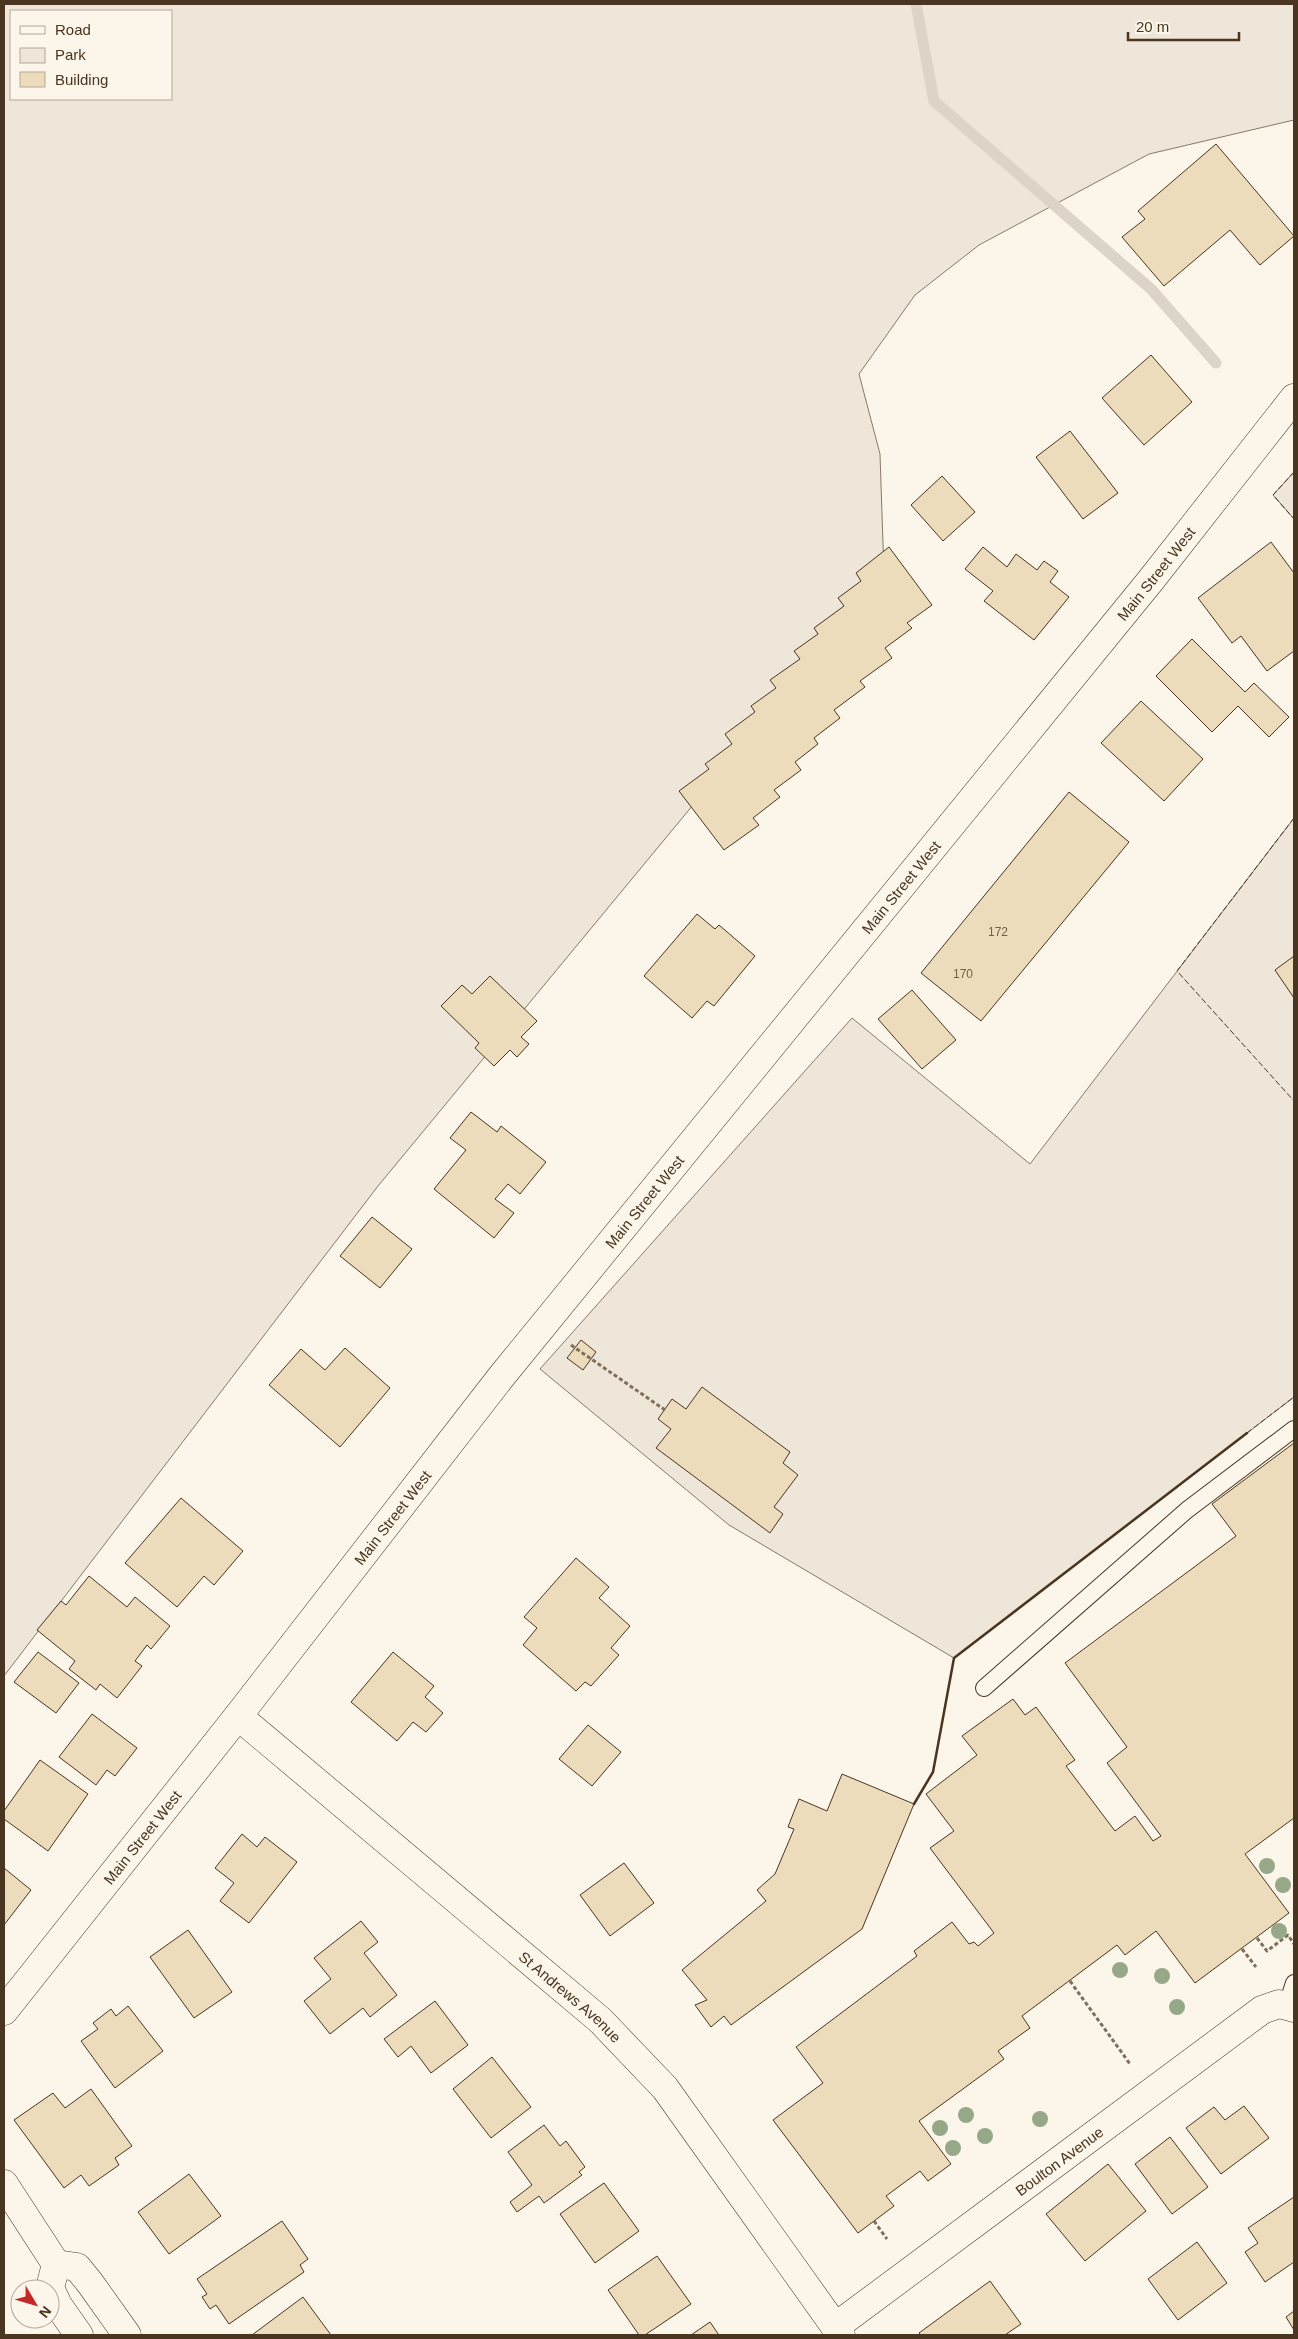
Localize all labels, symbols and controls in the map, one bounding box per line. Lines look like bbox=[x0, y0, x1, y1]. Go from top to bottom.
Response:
legend bbox=[10, 10, 172, 100]
scale bar bbox=[1128, 10, 1239, 42]
text: 20 m bbox=[1136, 18, 1169, 35]
text: Road bbox=[55, 21, 91, 38]
text: Park bbox=[55, 46, 86, 63]
text: Building bbox=[55, 71, 108, 88]
street label: Main Street West bbox=[1113, 523, 1199, 624]
street label: Main Street West bbox=[858, 836, 944, 937]
house number: 172 bbox=[988, 925, 1008, 939]
house number: 170 bbox=[953, 967, 973, 981]
street label: Main Street West bbox=[601, 1151, 687, 1251]
street label: Main Street West bbox=[350, 1466, 435, 1568]
street label: Main Street West bbox=[100, 1786, 185, 1887]
street label: St Andrews Avenue bbox=[516, 1947, 625, 2046]
street label: Boulton Avenue bbox=[1012, 2123, 1106, 2199]
north arrow bbox=[10, 2279, 60, 2329]
text: N bbox=[36, 2303, 55, 2321]

